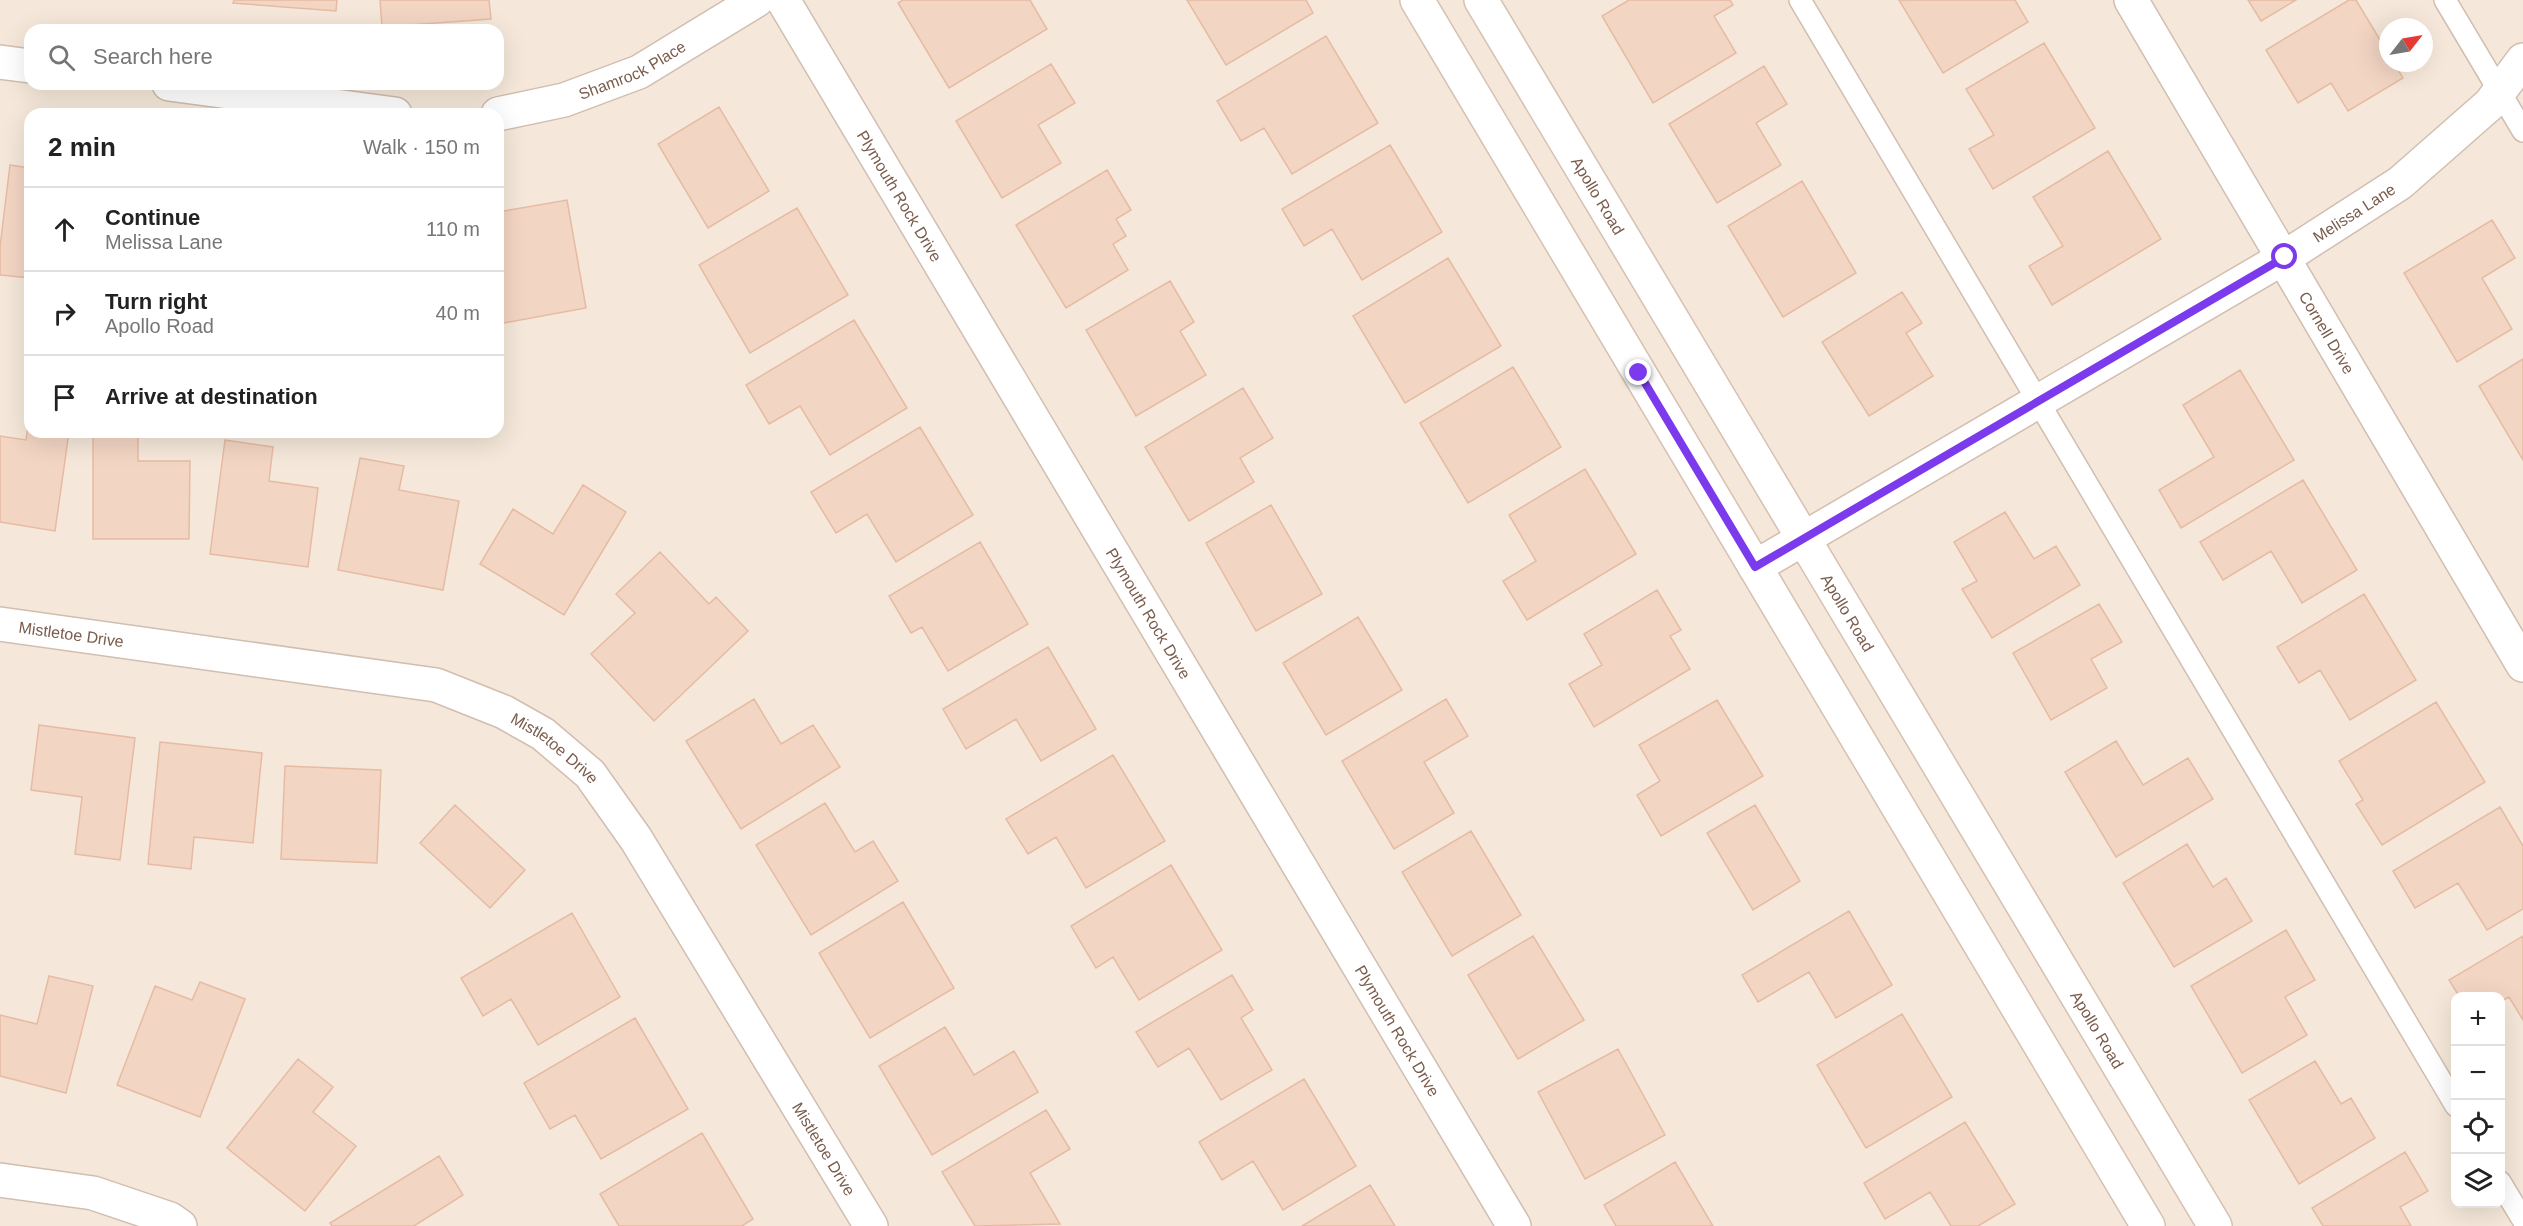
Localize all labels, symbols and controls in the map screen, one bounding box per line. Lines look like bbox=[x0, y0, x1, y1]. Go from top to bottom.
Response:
north arrow bbox=[2379, 18, 2433, 72]
search box bbox=[24, 24, 504, 90]
street label: Shamrock Place bbox=[576, 38, 689, 103]
icon: search bbox=[45, 41, 78, 74]
text: Search here bbox=[93, 44, 213, 69]
street label: Plymouth Rock Drive bbox=[854, 128, 945, 265]
text: 2 min bbox=[48, 132, 116, 162]
text: Walk · 150 m bbox=[363, 136, 480, 158]
street label: Apollo Road bbox=[1568, 154, 1627, 238]
street label: Melissa Lane bbox=[2310, 180, 2399, 246]
text: Continue bbox=[105, 205, 200, 230]
icon: ahead bbox=[48, 213, 81, 246]
text: 110 m bbox=[426, 218, 480, 240]
text: Melissa Lane bbox=[105, 231, 223, 253]
route start bbox=[2271, 243, 2297, 269]
text: Turn right bbox=[105, 289, 207, 314]
street label: Cornell Drive bbox=[2296, 289, 2357, 377]
icon: right bbox=[48, 297, 81, 330]
text: 40 m bbox=[436, 302, 480, 324]
text: Apollo Road bbox=[105, 315, 214, 337]
route end bbox=[1625, 359, 1651, 385]
icon: arrive bbox=[48, 381, 81, 414]
text: Arrive at destination bbox=[105, 384, 318, 409]
street label: Plymouth Rock Drive bbox=[1103, 545, 1194, 682]
street label: Apollo Road bbox=[1818, 571, 1877, 655]
street label: Mistletoe Drive bbox=[18, 619, 125, 650]
street label: Mistletoe Drive bbox=[508, 710, 602, 787]
street label: Plymouth Rock Drive bbox=[1352, 962, 1443, 1100]
street label: Apollo Road bbox=[2067, 988, 2127, 1072]
map controls bbox=[2451, 992, 2505, 1208]
button: + bbox=[2451, 992, 2505, 1046]
button: − bbox=[2451, 1046, 2505, 1100]
street label: Mistletoe Drive bbox=[789, 1099, 858, 1199]
button: locate bbox=[2451, 1100, 2505, 1154]
button: layers bbox=[2451, 1154, 2505, 1208]

